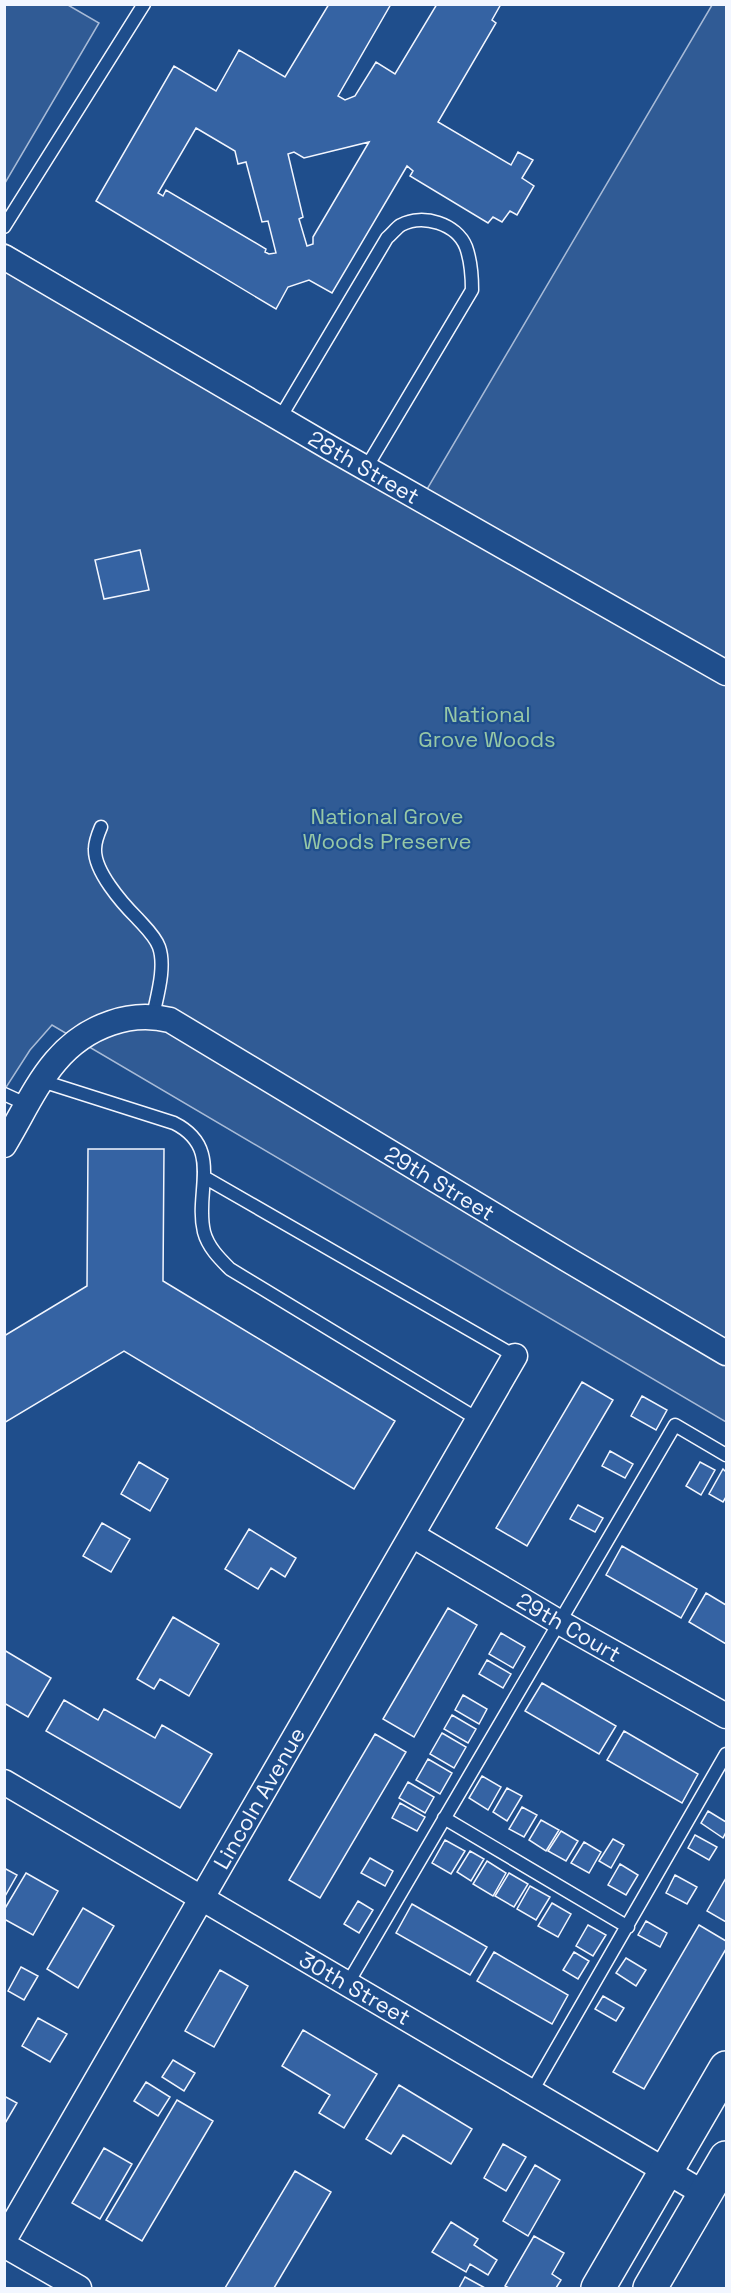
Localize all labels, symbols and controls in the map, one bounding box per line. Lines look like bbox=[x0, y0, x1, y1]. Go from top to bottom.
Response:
street label: 28th Street bbox=[304, 424, 424, 510]
park label: National Grove Woods bbox=[418, 700, 556, 753]
park label: National Grove Woods Preserve bbox=[302, 802, 472, 855]
street label: 29th Street bbox=[380, 1139, 500, 1227]
street label: 29th Court bbox=[512, 1586, 626, 1668]
street label: Lincoln Avenue bbox=[207, 1722, 311, 1874]
street label: 30th Street bbox=[294, 1945, 416, 2031]

